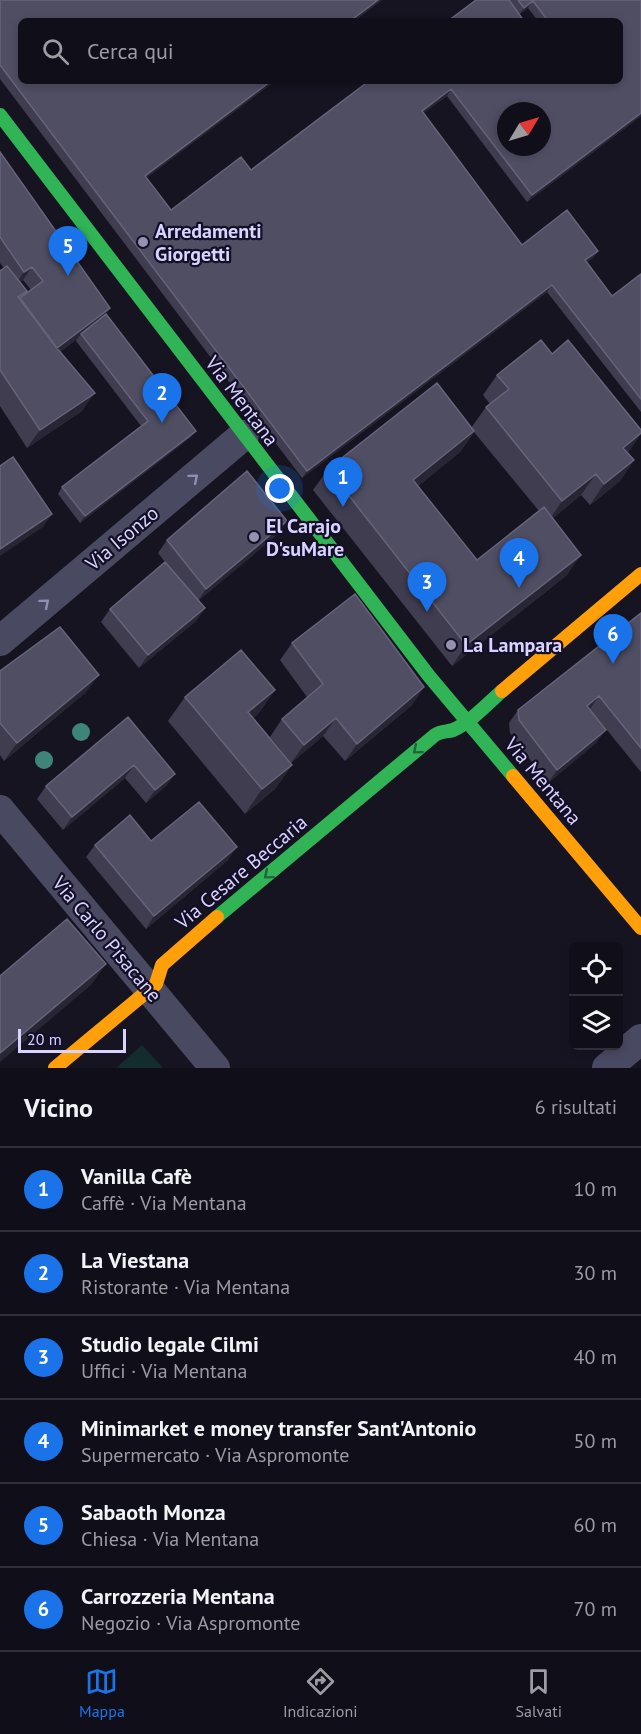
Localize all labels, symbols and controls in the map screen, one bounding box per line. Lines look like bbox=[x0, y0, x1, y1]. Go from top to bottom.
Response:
search box bbox=[18, 18, 623, 84]
icon: search bbox=[39, 35, 72, 68]
text: Cerca qui bbox=[87, 37, 174, 65]
north arrow bbox=[497, 102, 551, 156]
place label: Arredamenti Giorgetti bbox=[155, 218, 262, 267]
pin: 5 bbox=[48, 226, 88, 276]
marker: Arredamenti Giorgetti bbox=[136, 235, 150, 249]
street label: Via Mentana bbox=[199, 350, 284, 451]
pin: 2 bbox=[142, 374, 182, 423]
pin: 1 bbox=[324, 458, 362, 507]
one-way arrow bbox=[187, 474, 198, 485]
your location bbox=[265, 474, 294, 503]
street label: Via Isonzo bbox=[79, 500, 164, 577]
place label: El Carajo D'suMare bbox=[266, 513, 344, 562]
marker: El Carajo D'suMare bbox=[247, 530, 261, 544]
pin: 4 bbox=[500, 538, 538, 588]
pin: 3 bbox=[408, 562, 446, 612]
one-way arrow bbox=[38, 599, 49, 610]
pin: 6 bbox=[594, 614, 632, 664]
place label: La Lampara bbox=[463, 632, 562, 658]
marker: La Lampara bbox=[444, 638, 458, 652]
street label: Via Mentana bbox=[498, 731, 587, 830]
one-way arrow bbox=[413, 742, 424, 753]
street label: Via Cesare Beccaria bbox=[169, 809, 312, 936]
one-way arrow bbox=[264, 868, 275, 879]
street label: Via Carlo Pisacane bbox=[46, 870, 167, 1007]
map controls bbox=[569, 942, 623, 1050]
button: locate bbox=[569, 942, 623, 996]
button: layers bbox=[569, 996, 623, 1050]
scale bar bbox=[18, 1026, 126, 1054]
text: 20 m bbox=[27, 1029, 62, 1049]
text: Vicino bbox=[24, 1091, 93, 1124]
text: 6 risultati bbox=[535, 1094, 617, 1120]
text: Vanilla Cafè bbox=[81, 1162, 192, 1190]
text: 1 bbox=[38, 1176, 49, 1202]
text: 10 m bbox=[574, 1176, 617, 1202]
text: Caffè · Via Mentana bbox=[81, 1190, 247, 1216]
text: La Viestana bbox=[81, 1246, 189, 1274]
text: 2 bbox=[38, 1260, 49, 1286]
text: 30 m bbox=[574, 1260, 617, 1286]
text: Ristorante · Via Mentana bbox=[81, 1274, 290, 1300]
text: Studio legale Cilmi bbox=[81, 1330, 259, 1358]
text: 3 bbox=[38, 1344, 49, 1370]
text: 40 m bbox=[574, 1344, 617, 1370]
text: Uffici · Via Mentana bbox=[81, 1358, 247, 1384]
text: Minimarket e money transfer Sant'Antonio bbox=[81, 1414, 476, 1442]
text: 4 bbox=[38, 1428, 49, 1454]
text: 50 m bbox=[574, 1428, 617, 1454]
text: Supermercato · Via Aspromonte bbox=[81, 1442, 349, 1468]
text: Sabaoth Monza bbox=[81, 1498, 226, 1526]
text: 5 bbox=[38, 1512, 49, 1538]
text: 60 m bbox=[574, 1512, 617, 1538]
text: Chiesa · Via Mentana bbox=[81, 1526, 259, 1552]
text: Carrozzeria Mentana bbox=[81, 1582, 275, 1610]
text: 6 bbox=[38, 1596, 49, 1622]
text: 70 m bbox=[574, 1596, 617, 1622]
text: Negozio · Via Aspromonte bbox=[81, 1610, 300, 1636]
tab: Mappa bbox=[79, 1665, 125, 1721]
tab: Indicazioni bbox=[283, 1665, 357, 1721]
tab: Salvati bbox=[515, 1665, 562, 1721]

